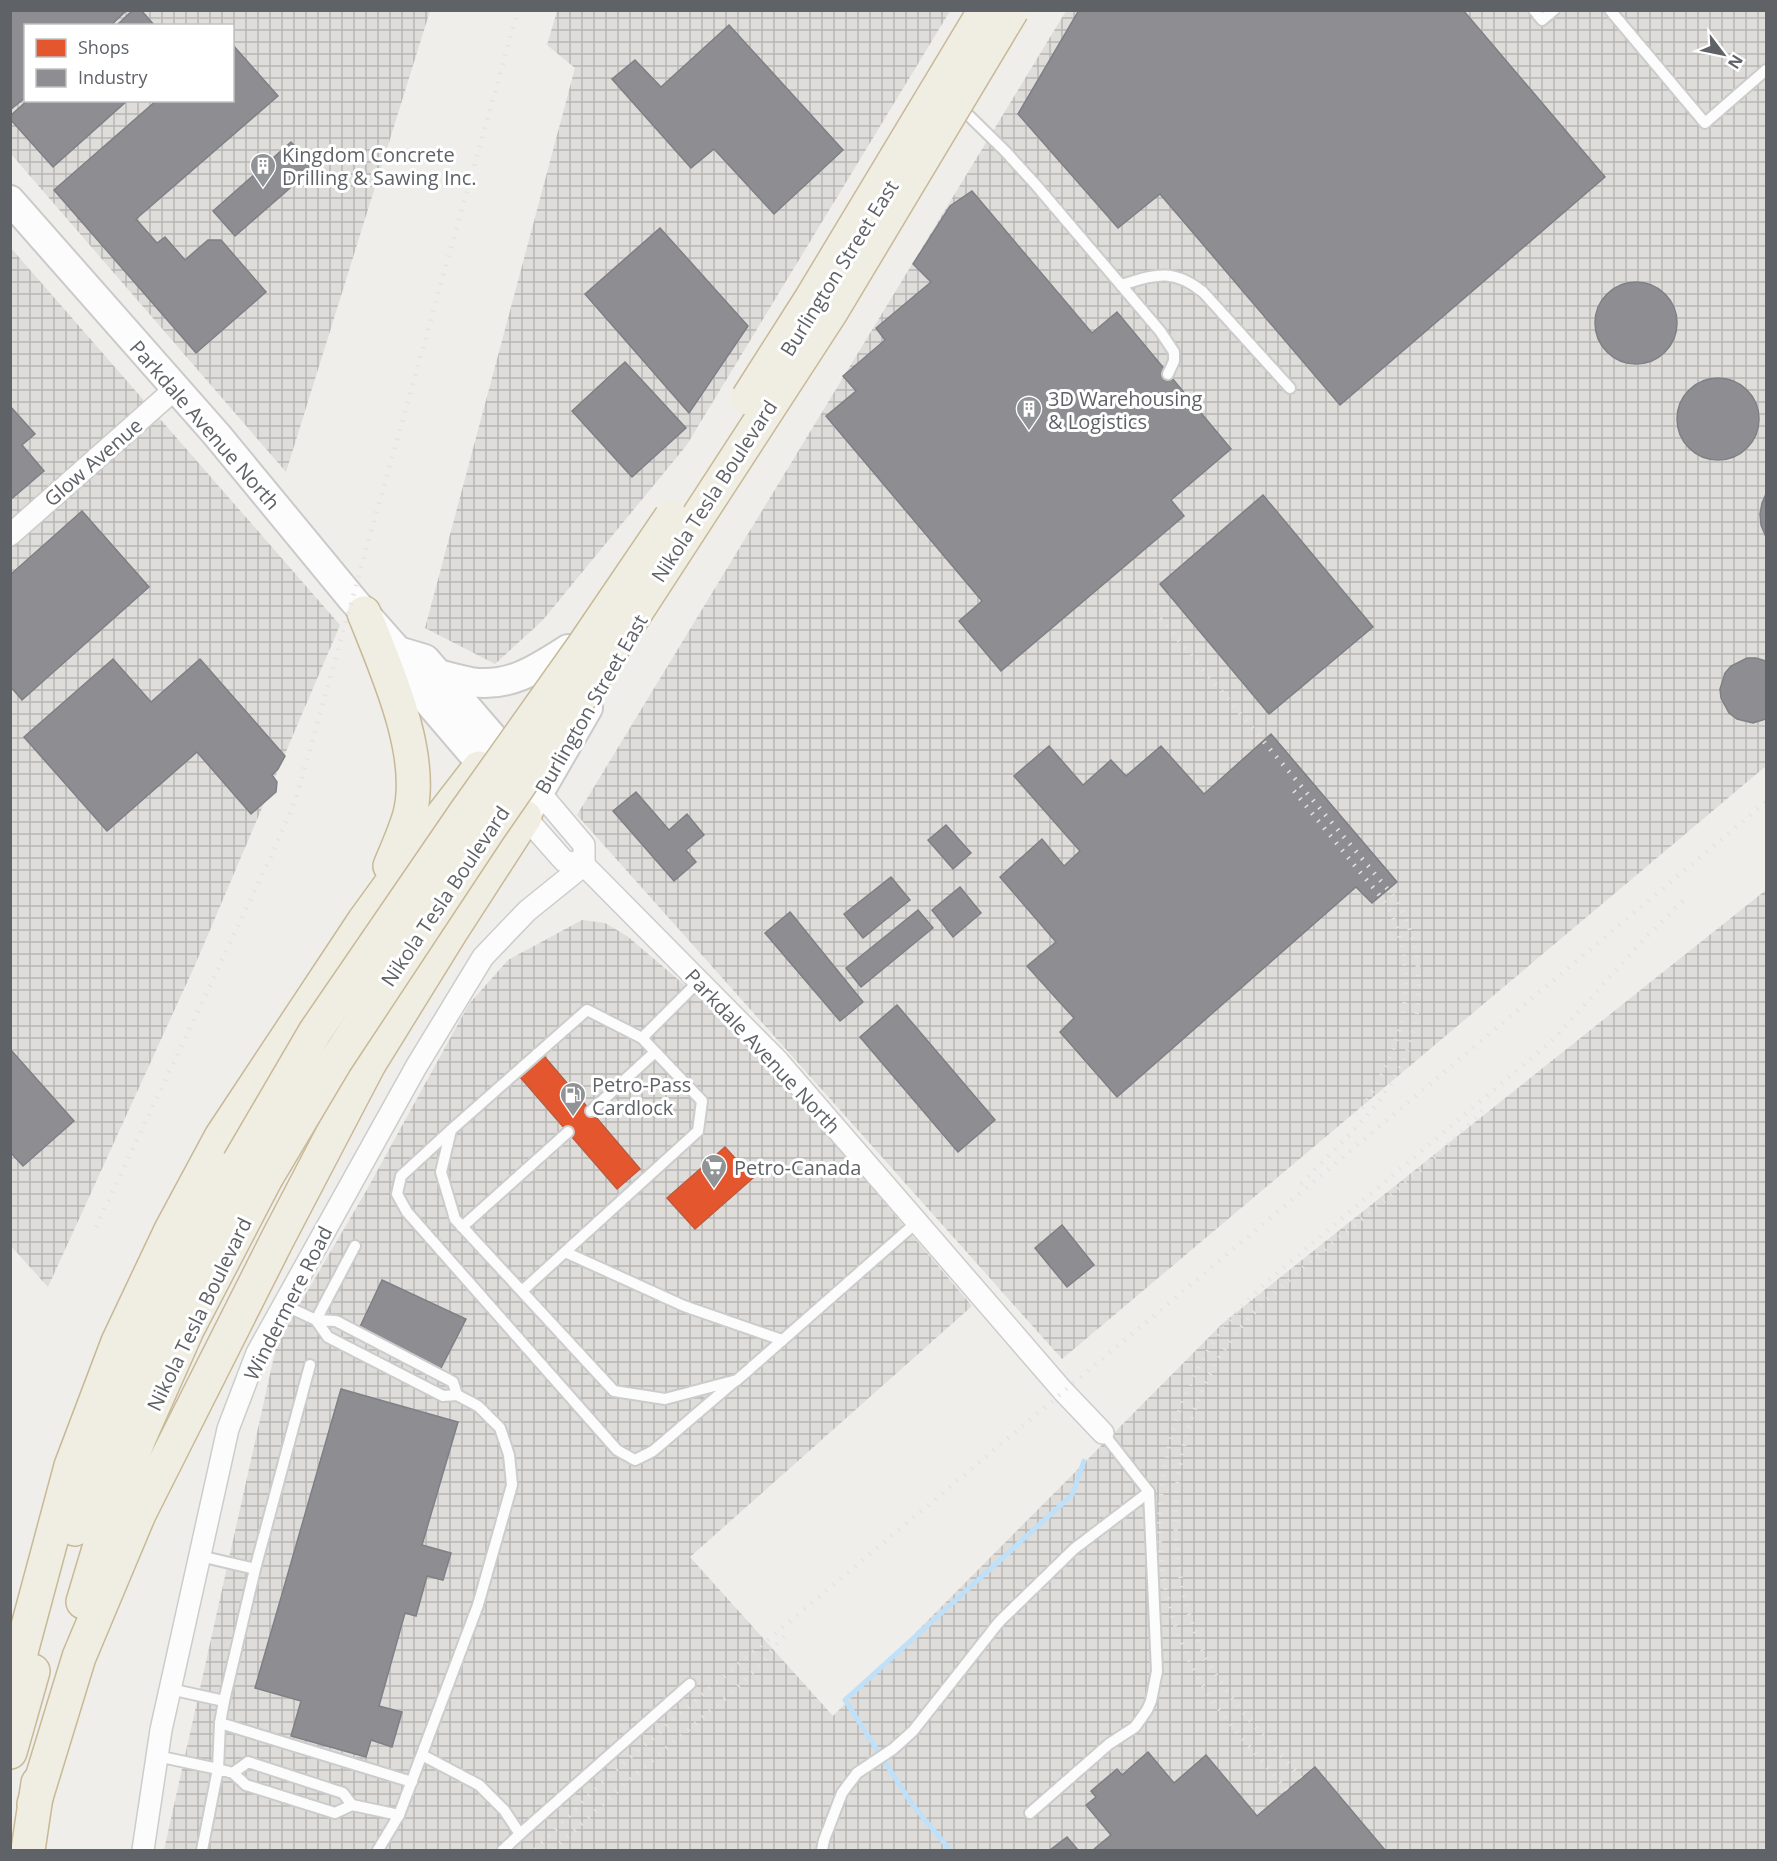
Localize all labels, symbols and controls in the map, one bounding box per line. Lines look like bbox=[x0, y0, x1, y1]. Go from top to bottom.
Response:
legend bbox=[24, 24, 234, 102]
north arrow bbox=[1693, 24, 1753, 84]
text: Shops bbox=[78, 35, 129, 59]
text: N bbox=[1723, 51, 1748, 73]
text: Industry bbox=[78, 65, 148, 89]
place label: Kingdom Concrete Drilling & Sawing Inc. bbox=[282, 141, 477, 191]
building icon: Kingdom Concrete Drilling & Sawing Inc. bbox=[248, 151, 278, 189]
street label: Burlington Street East bbox=[774, 175, 904, 361]
street label: Parkdale Avenue North bbox=[124, 335, 286, 515]
place label: 3D Warehousing & Logistics bbox=[1048, 385, 1203, 435]
building icon: 3D Warehousing & Logistics bbox=[1014, 394, 1044, 432]
street label: Nikola Tesla Boulevard bbox=[645, 395, 783, 587]
street label: Glow Avenue bbox=[38, 412, 148, 512]
street label: Burlington Street East bbox=[529, 609, 653, 799]
street label: Nikola Tesla Boulevard bbox=[374, 801, 516, 991]
street label: Parkdale Avenue North bbox=[679, 963, 847, 1139]
place label: Petro-Pass Cardlock bbox=[592, 1071, 691, 1121]
fuel station icon: Petro-Pass Cardlock bbox=[558, 1080, 588, 1118]
supermarket icon: Petro-Canada bbox=[699, 1152, 729, 1190]
place label: Petro-Canada bbox=[734, 1154, 861, 1181]
street label: Nikola Tesla Boulevard bbox=[140, 1213, 258, 1415]
street label: Windermere Road bbox=[237, 1221, 339, 1385]

